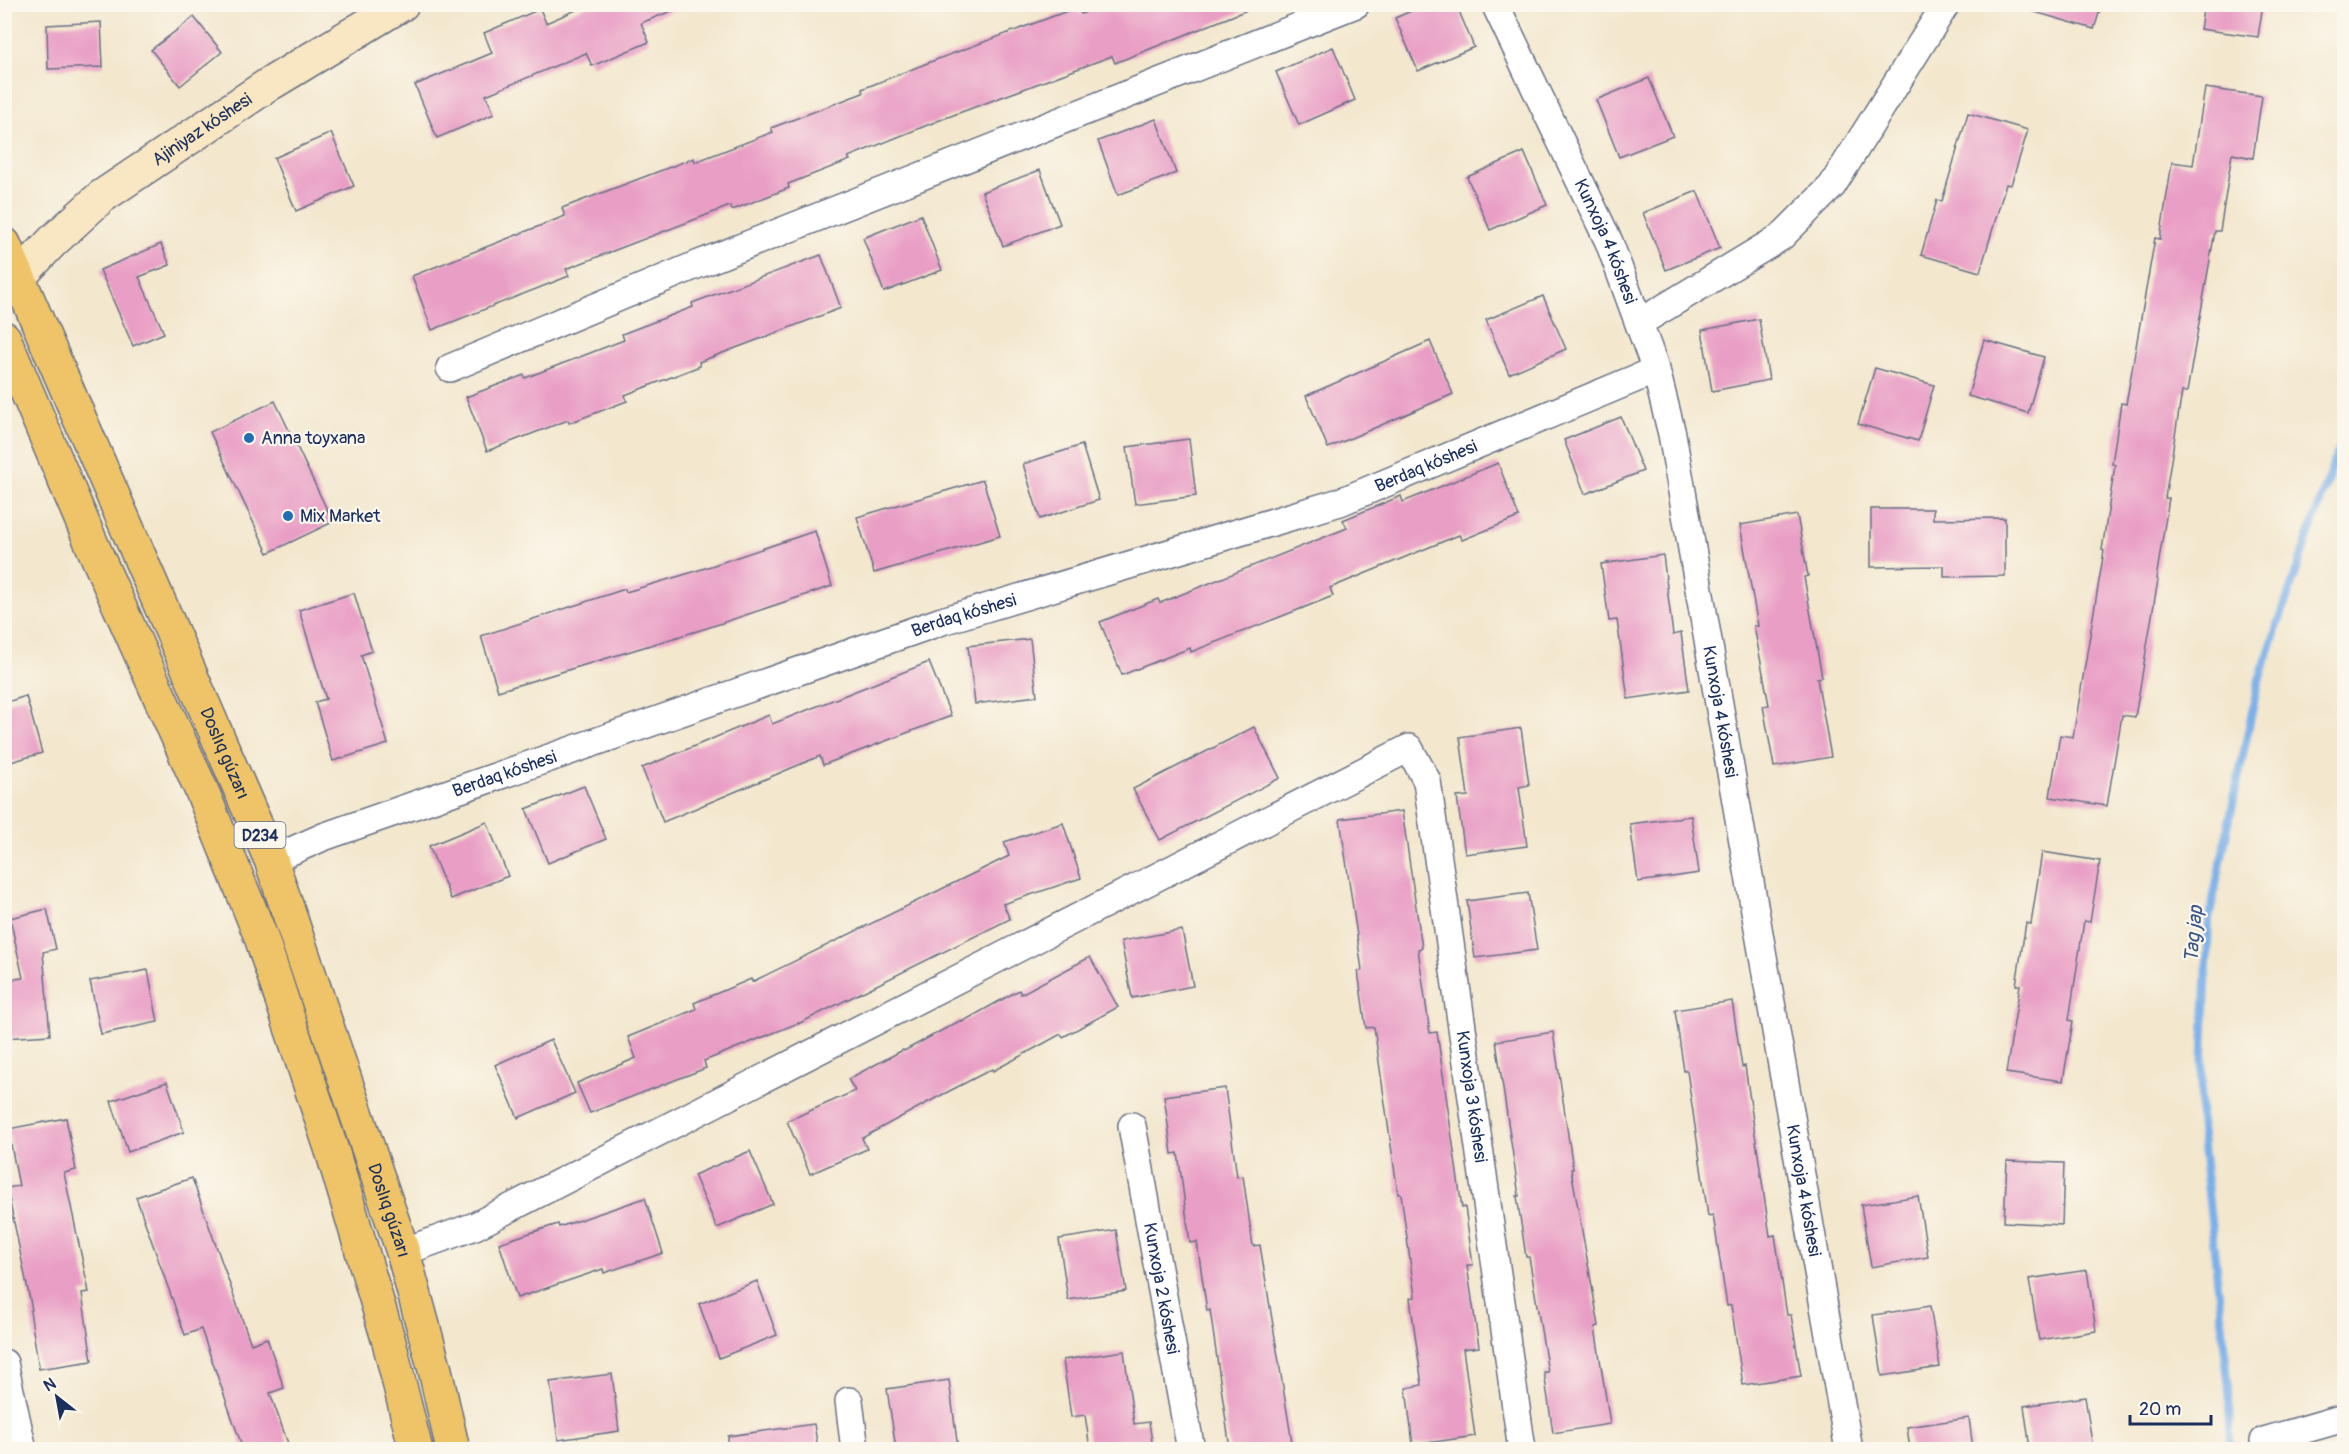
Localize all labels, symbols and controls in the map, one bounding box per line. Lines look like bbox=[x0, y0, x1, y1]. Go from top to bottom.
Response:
street label: Ajiniyaz kóshesi bbox=[148, 88, 257, 172]
street label: Kunxoja 4 kóshesi bbox=[1569, 175, 1642, 307]
place label: Anna toyxana bbox=[261, 427, 365, 450]
marker: Anna toyxana bbox=[242, 431, 256, 445]
street label: Berdaq kóshesi bbox=[1372, 435, 1481, 498]
place label: Mix Market bbox=[300, 505, 381, 528]
marker: Mix Market bbox=[281, 509, 295, 523]
street label: Berdaq kóshesi bbox=[908, 588, 1019, 643]
street label: Kunxoja 4 kóshesi bbox=[1697, 644, 1743, 779]
street label: Doslıq gúzarı bbox=[194, 704, 254, 803]
street label: Berdaq kóshesi bbox=[449, 745, 560, 803]
road number: D234 bbox=[234, 822, 286, 848]
water label: Tag jap bbox=[2179, 903, 2209, 964]
street label: Kunxoja 3 kóshesi bbox=[1451, 1029, 1492, 1164]
street label: Kunxoja 4 kóshesi bbox=[1780, 1123, 1826, 1258]
street label: Doslıq gúzarı bbox=[362, 1160, 415, 1260]
street label: Kunxoja 2 kóshesi bbox=[1138, 1221, 1184, 1356]
north arrow bbox=[27, 1367, 87, 1427]
text: N bbox=[40, 1374, 60, 1396]
scale bar bbox=[2130, 1388, 2211, 1426]
text: 20 m bbox=[2139, 1398, 2181, 1421]

